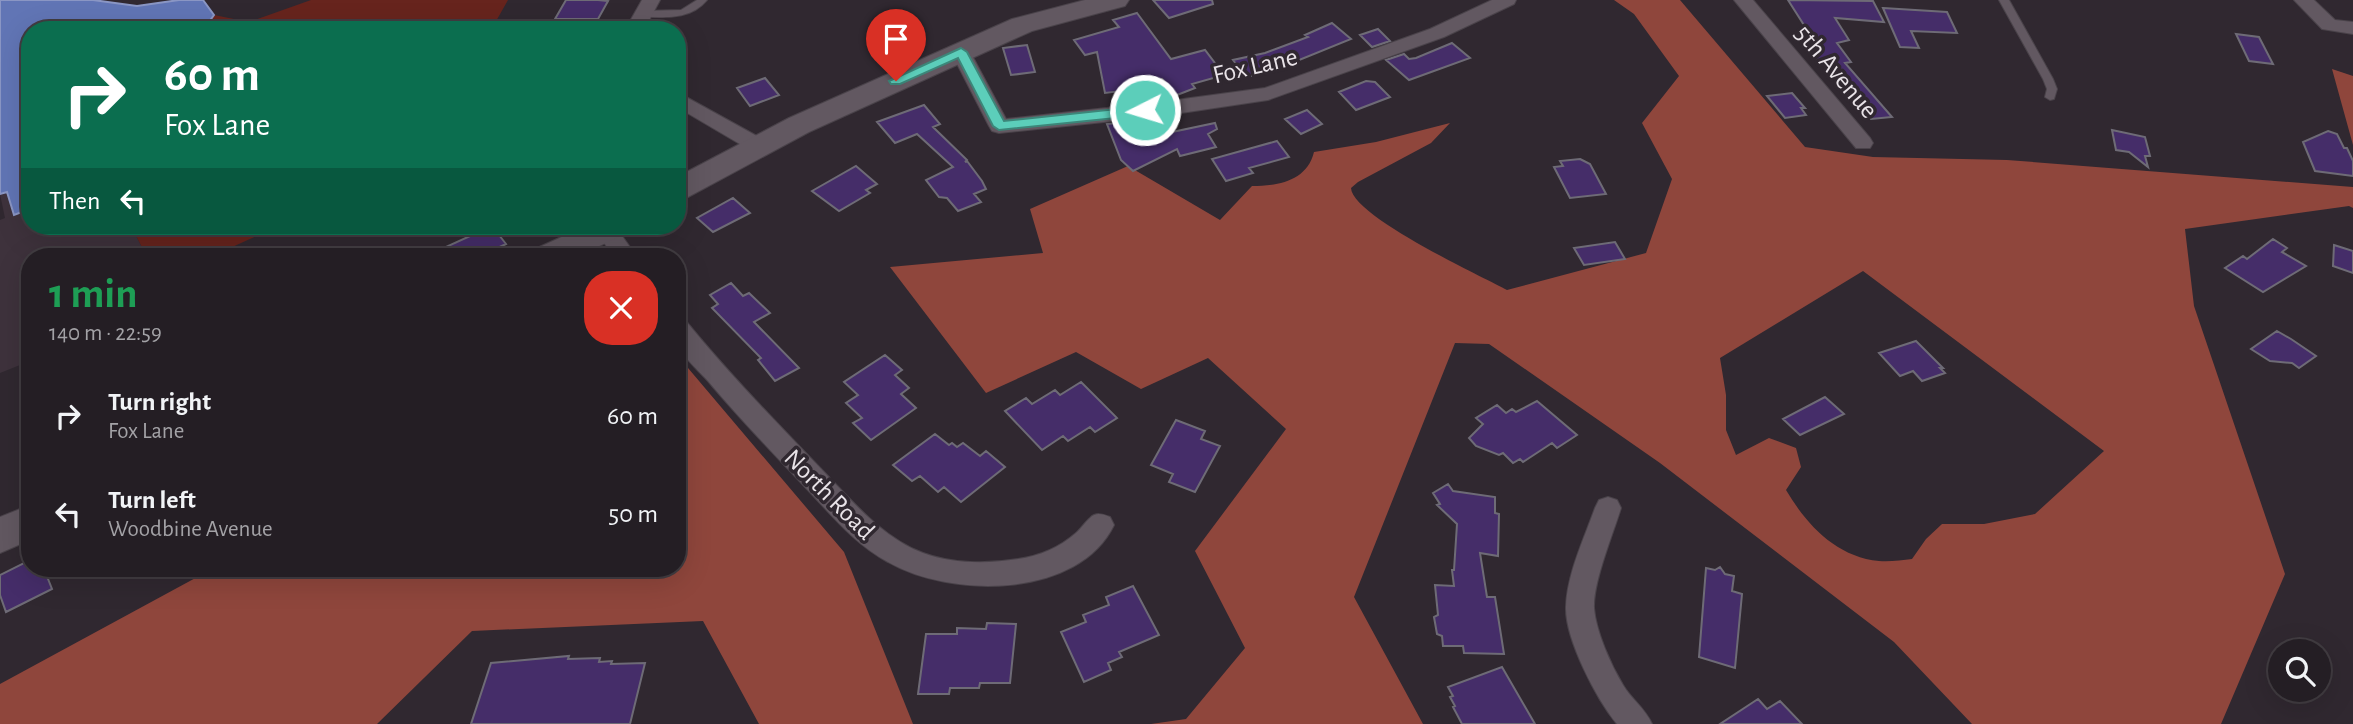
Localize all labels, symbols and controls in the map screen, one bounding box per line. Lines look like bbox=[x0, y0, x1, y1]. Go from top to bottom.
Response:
pin bbox=[866, 9, 926, 81]
icon: arrive bbox=[877, 20, 915, 58]
street label: 5th Avenue bbox=[1790, 20, 1882, 123]
street label: Fox Lane bbox=[1210, 44, 1300, 88]
icon: right bbox=[49, 49, 140, 140]
text: 60 m bbox=[164, 51, 260, 100]
position arrow bbox=[1108, 73, 1182, 147]
text: Fox Lane bbox=[164, 109, 270, 141]
icon: left bbox=[114, 182, 152, 220]
text: Then bbox=[49, 188, 100, 214]
button: close bbox=[584, 271, 658, 345]
text: 1 min bbox=[49, 273, 138, 315]
text: 140 m · 22:59 bbox=[49, 322, 162, 345]
text: Turn right bbox=[108, 389, 211, 415]
icon: right bbox=[49, 397, 87, 435]
text: 60 m bbox=[607, 403, 658, 429]
text: Fox Lane bbox=[108, 420, 184, 443]
street label: North Road bbox=[779, 445, 879, 545]
text: Turn left bbox=[108, 487, 196, 513]
icon: left bbox=[49, 495, 87, 533]
text: 50 m bbox=[608, 501, 658, 527]
text: Woodbine Avenue bbox=[108, 518, 273, 541]
map controls bbox=[2268, 639, 2331, 702]
button: search bbox=[2268, 639, 2331, 702]

